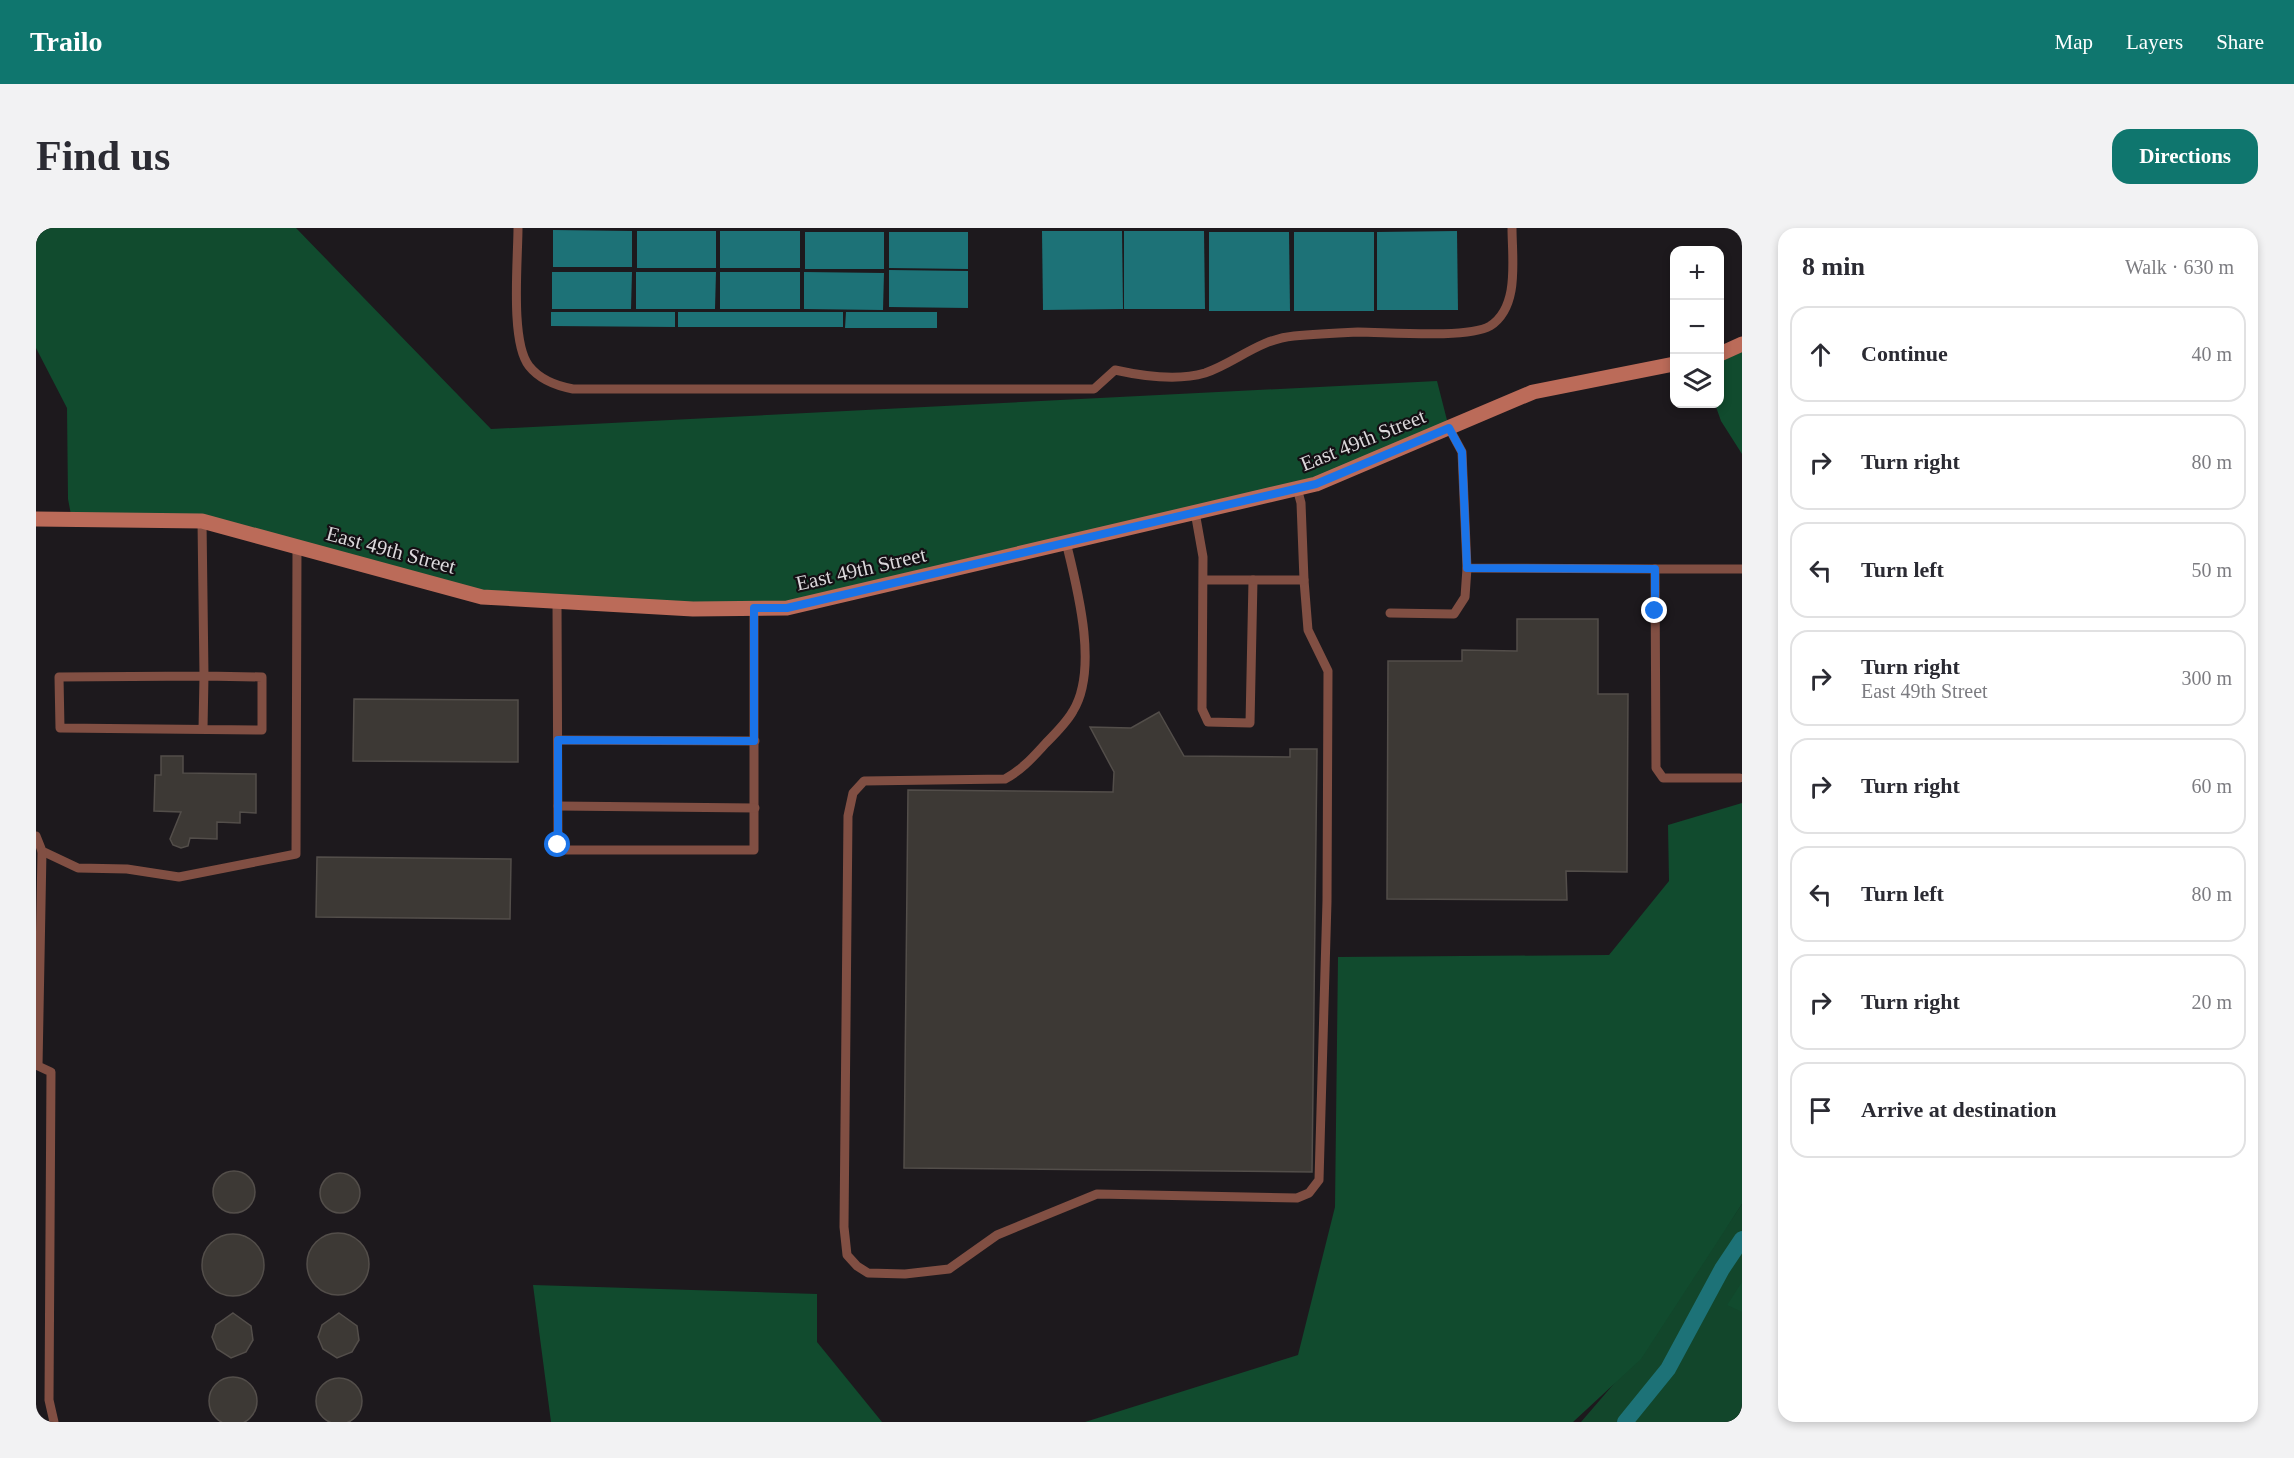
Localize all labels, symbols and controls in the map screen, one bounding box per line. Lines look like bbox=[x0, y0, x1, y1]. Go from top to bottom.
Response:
text: Trailo bbox=[30, 26, 103, 57]
text: Map bbox=[2055, 30, 2093, 54]
text: Layers bbox=[2126, 30, 2183, 54]
text: Share bbox=[2216, 30, 2264, 54]
button: Directions bbox=[2112, 129, 2258, 184]
text: Find us bbox=[36, 133, 170, 179]
map controls bbox=[1670, 246, 1724, 408]
button: + bbox=[1670, 246, 1724, 300]
text: 8 min bbox=[1802, 252, 1865, 281]
text: Walk · 630 m bbox=[2125, 256, 2234, 278]
button: − bbox=[1670, 300, 1724, 354]
icon: ahead bbox=[1804, 338, 1837, 371]
text: Continue bbox=[1861, 341, 1948, 366]
text: 40 m bbox=[2191, 343, 2232, 365]
button: layers bbox=[1670, 354, 1724, 408]
street label: East 49th Street bbox=[1297, 404, 1429, 476]
icon: right bbox=[1804, 446, 1837, 479]
text: Turn right bbox=[1861, 449, 1960, 474]
text: 80 m bbox=[2191, 451, 2232, 473]
street label: East 49th Street bbox=[324, 521, 458, 579]
street label: East 49th Street bbox=[794, 542, 929, 596]
icon: left bbox=[1804, 554, 1837, 587]
text: Turn left bbox=[1861, 557, 1944, 582]
text: 50 m bbox=[2191, 559, 2232, 581]
route end bbox=[1641, 597, 1667, 623]
text: Turn right bbox=[1861, 654, 1960, 679]
icon: right bbox=[1804, 662, 1837, 695]
text: 300 m bbox=[2181, 667, 2232, 689]
text: East 49th Street bbox=[1861, 680, 1988, 702]
icon: right bbox=[1804, 770, 1837, 803]
text: Turn right bbox=[1861, 773, 1960, 798]
text: 60 m bbox=[2191, 775, 2232, 797]
route start bbox=[544, 831, 570, 857]
icon: left bbox=[1804, 878, 1837, 911]
text: Turn left bbox=[1861, 881, 1944, 906]
text: 80 m bbox=[2191, 883, 2232, 905]
icon: right bbox=[1804, 986, 1837, 1019]
text: Turn right bbox=[1861, 989, 1960, 1014]
text: 20 m bbox=[2191, 991, 2232, 1013]
icon: arrive bbox=[1804, 1094, 1837, 1127]
text: Arrive at destination bbox=[1861, 1097, 2057, 1122]

